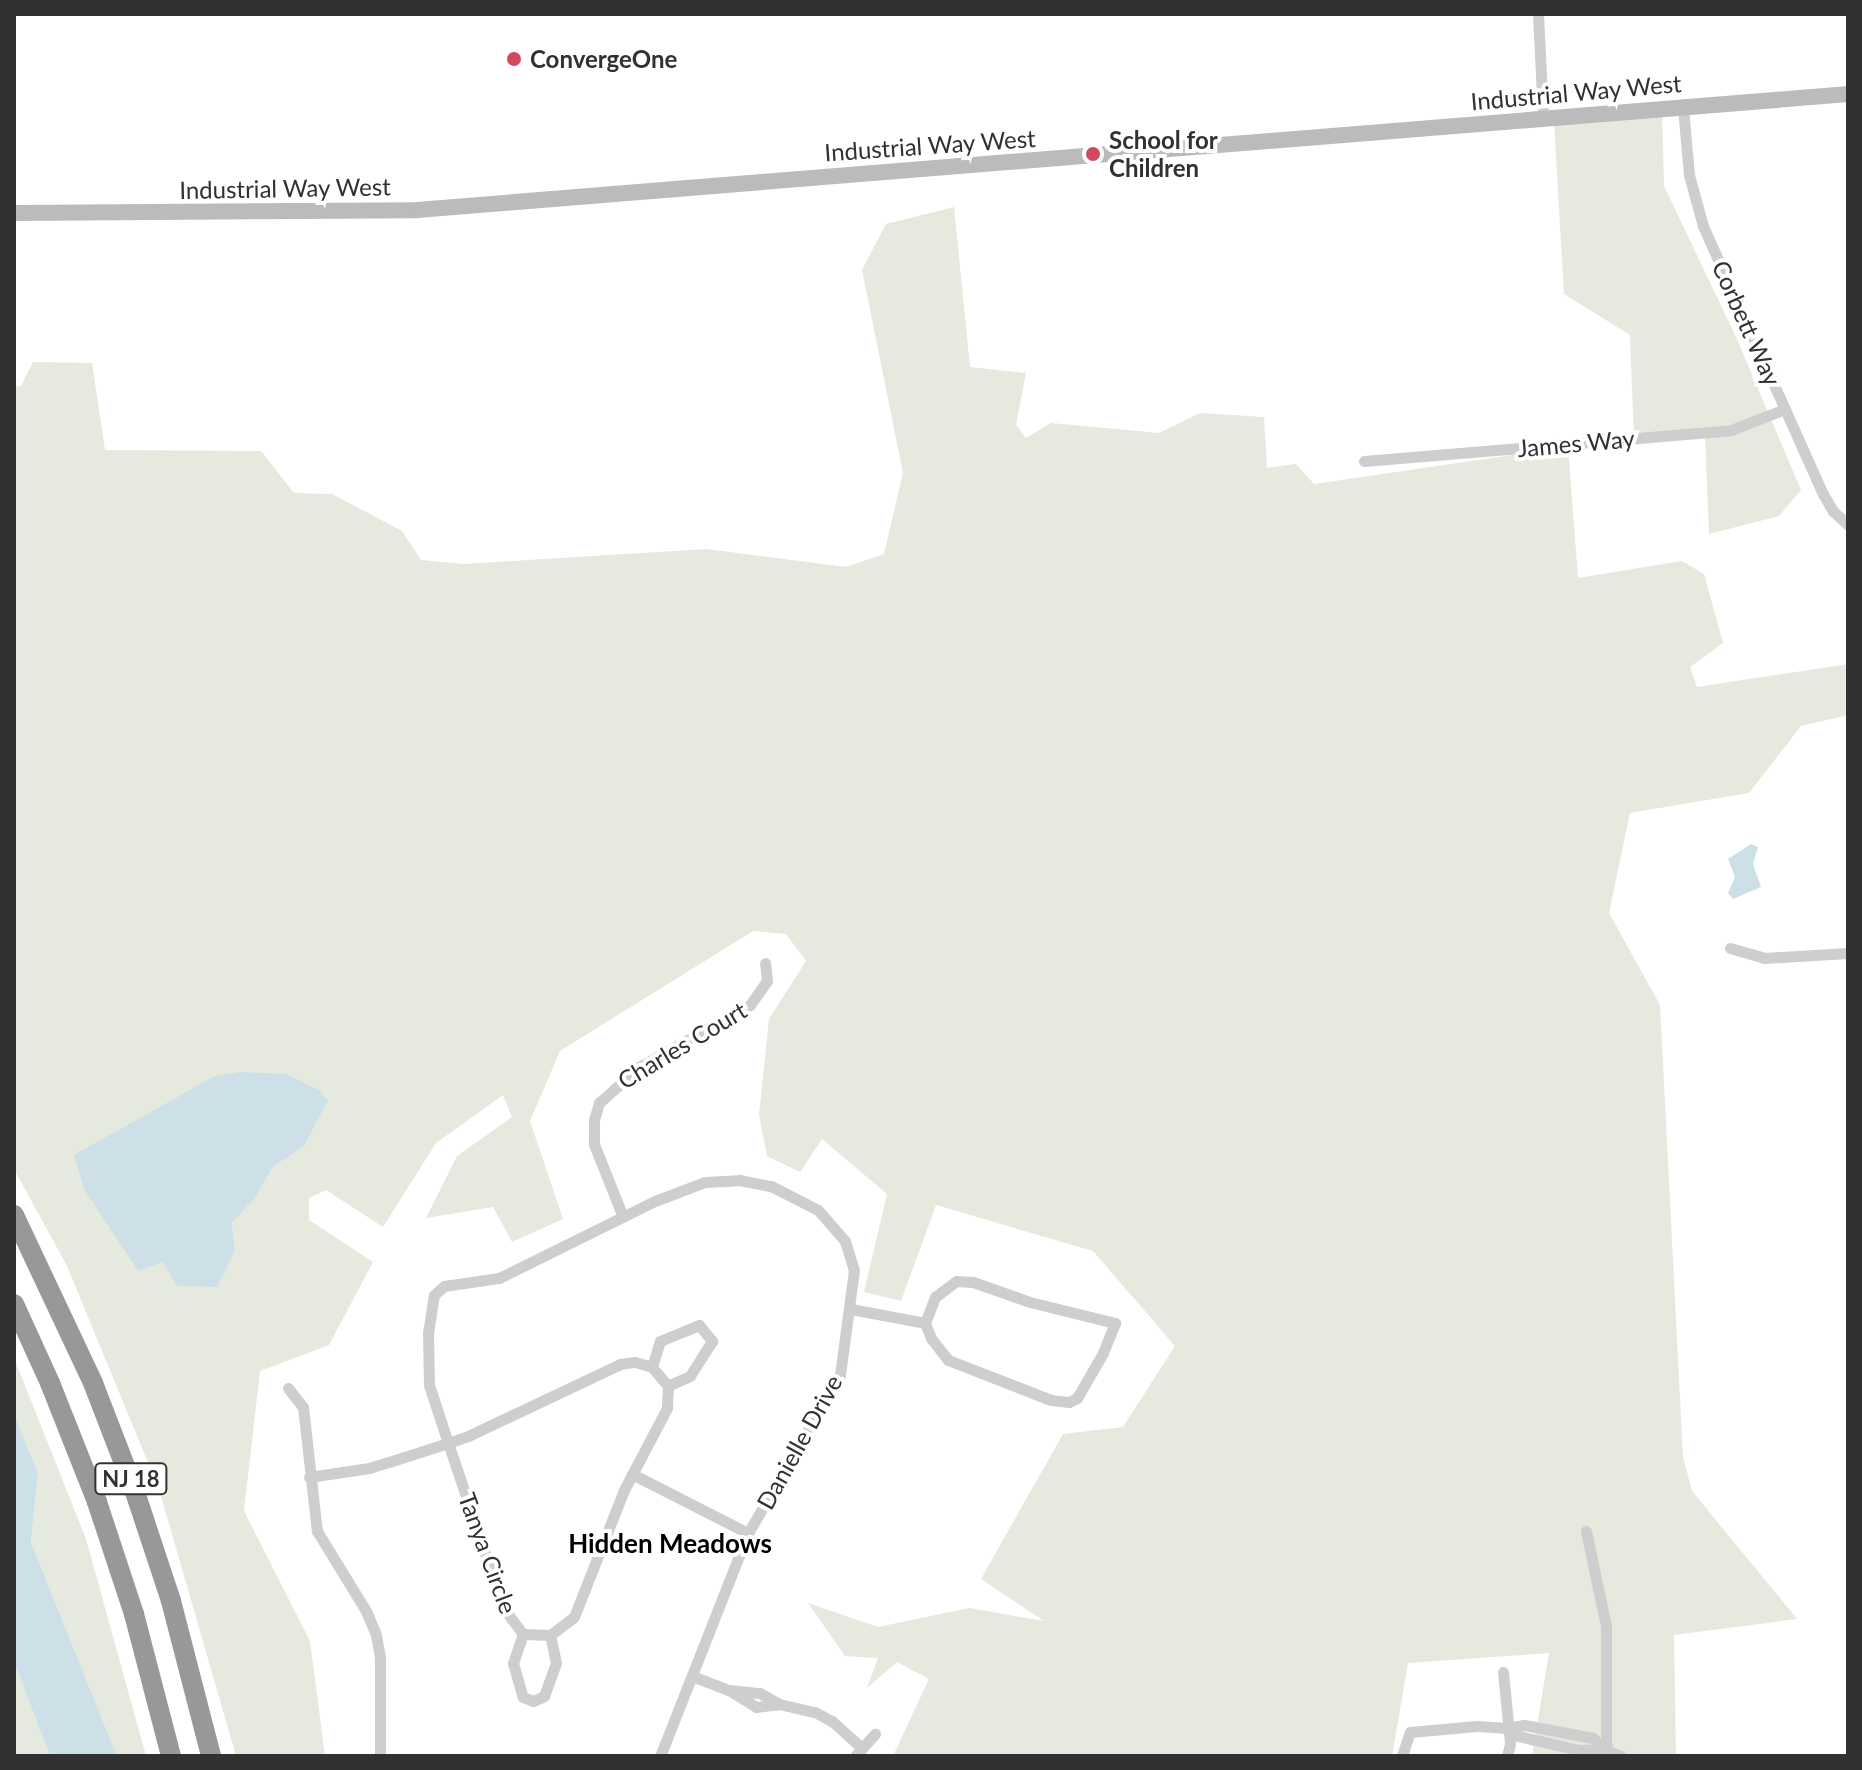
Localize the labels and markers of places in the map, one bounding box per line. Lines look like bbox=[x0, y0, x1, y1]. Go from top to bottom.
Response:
place label: ConvergeOne bbox=[530, 45, 677, 73]
marker: ConvergeOne bbox=[505, 50, 523, 68]
place label: School for Children bbox=[1109, 126, 1218, 182]
marker: School for Children bbox=[1084, 145, 1102, 163]

